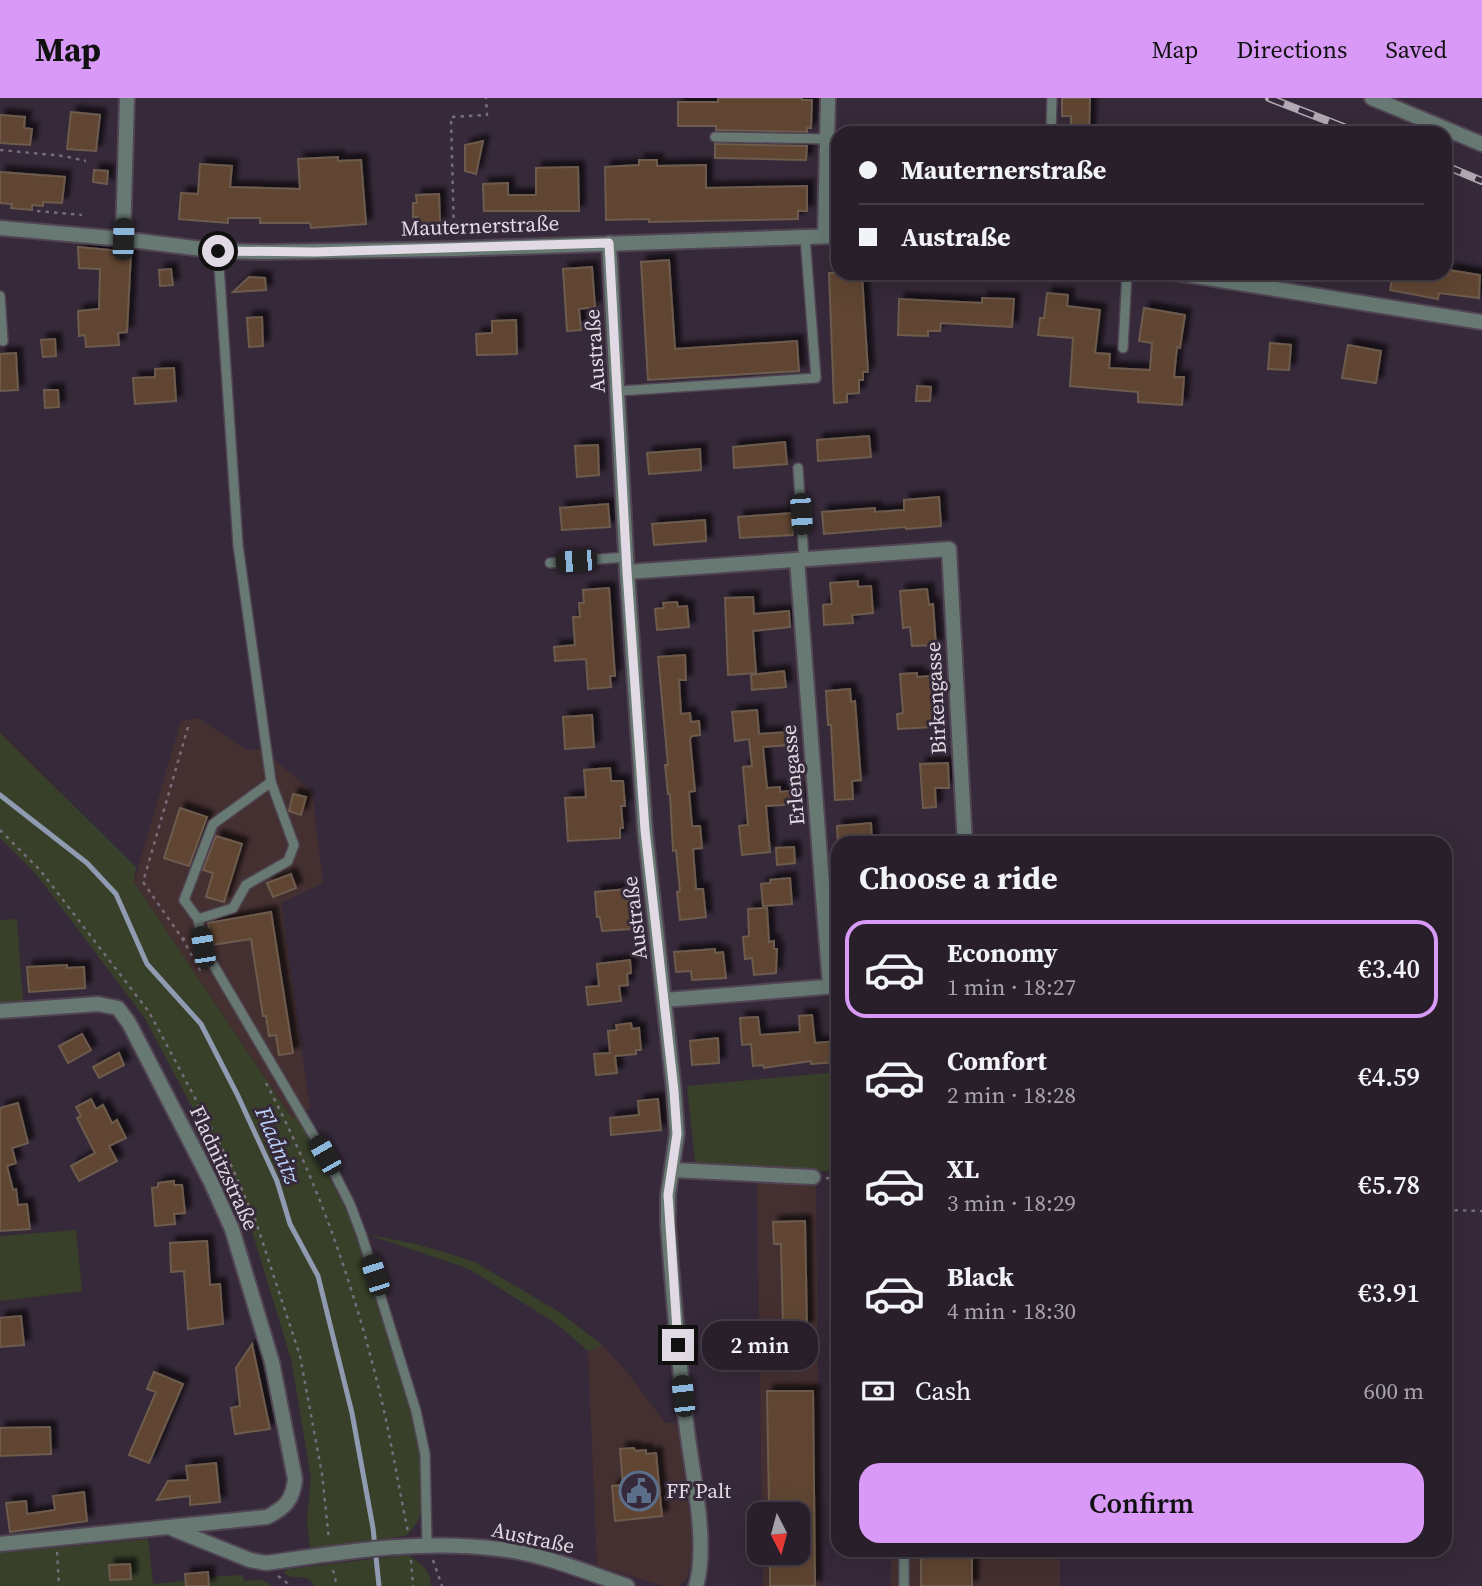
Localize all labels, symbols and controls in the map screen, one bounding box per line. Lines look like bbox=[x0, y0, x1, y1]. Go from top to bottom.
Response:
text: Map bbox=[35, 27, 101, 72]
text: Map bbox=[1151, 33, 1198, 66]
text: Directions bbox=[1236, 33, 1347, 66]
text: Saved bbox=[1385, 33, 1447, 66]
text: Mauternerstraße bbox=[901, 152, 1106, 188]
street label: Mauternerstraße bbox=[400, 208, 560, 243]
car bbox=[112, 218, 135, 260]
text: Austraße bbox=[901, 219, 1011, 255]
route start bbox=[202, 235, 234, 267]
street label: Austraße bbox=[577, 308, 612, 394]
car bbox=[790, 492, 813, 536]
car bbox=[555, 549, 598, 573]
street label: Birkengasse bbox=[918, 641, 953, 755]
street label: Erlengasse bbox=[774, 723, 811, 827]
text: Choose a ride bbox=[859, 856, 1058, 900]
street label: Austraße bbox=[615, 875, 654, 962]
car bbox=[190, 925, 217, 969]
text: Economy bbox=[947, 935, 1058, 971]
icon: car bbox=[863, 938, 926, 1001]
text: €3.40 bbox=[1358, 951, 1420, 987]
text: 1 min · 18:27 bbox=[947, 971, 1076, 1003]
text: Comfort bbox=[947, 1043, 1047, 1079]
icon: car bbox=[863, 1046, 926, 1109]
text: €4.59 bbox=[1358, 1059, 1420, 1095]
text: 2 min · 18:28 bbox=[947, 1079, 1076, 1111]
water label: Fladnitz bbox=[247, 1100, 309, 1190]
street label: Fladnitzstraße bbox=[183, 1101, 266, 1235]
car bbox=[306, 1132, 345, 1178]
text: XL bbox=[947, 1151, 979, 1187]
icon: car bbox=[863, 1154, 926, 1217]
text: €5.78 bbox=[1358, 1167, 1420, 1203]
text: 3 min · 18:29 bbox=[947, 1187, 1076, 1219]
car bbox=[359, 1252, 392, 1298]
text: Black bbox=[947, 1259, 1014, 1295]
icon: car bbox=[863, 1262, 926, 1325]
text: €3.91 bbox=[1358, 1275, 1420, 1311]
text: 4 min · 18:30 bbox=[947, 1295, 1076, 1327]
callout: 2 min bbox=[702, 1320, 818, 1370]
route end bbox=[662, 1329, 694, 1361]
text: 2 min bbox=[730, 1329, 790, 1361]
icon: cash bbox=[859, 1372, 897, 1410]
text: Cash bbox=[915, 1373, 971, 1409]
car bbox=[671, 1374, 696, 1418]
text: 600 m bbox=[1363, 1375, 1424, 1407]
button: Confirm bbox=[859, 1463, 1424, 1543]
public building icon: FF Palt bbox=[618, 1470, 660, 1512]
place label: FF Palt bbox=[666, 1476, 731, 1505]
north arrow bbox=[747, 1502, 810, 1564]
map controls bbox=[747, 1502, 810, 1565]
street label: Austraße bbox=[489, 1515, 577, 1560]

